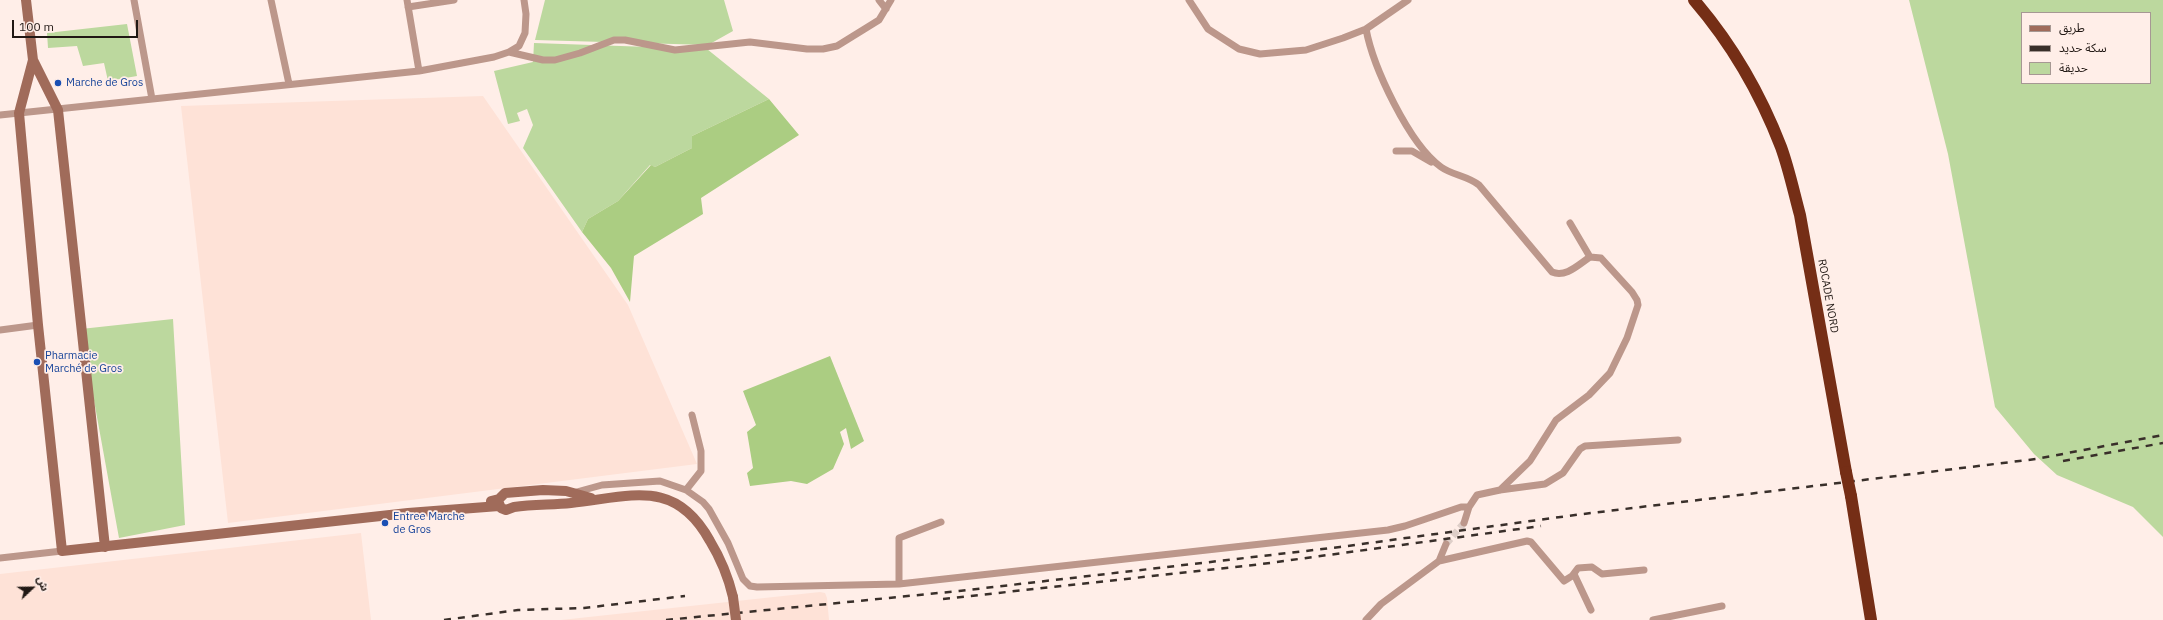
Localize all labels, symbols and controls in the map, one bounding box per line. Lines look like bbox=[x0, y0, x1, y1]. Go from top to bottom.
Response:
scale bar bbox=[14, 12, 140, 38]
legend bbox=[2021, 12, 2151, 84]
text: 100 m bbox=[19, 19, 54, 34]
text: طريق bbox=[2059, 20, 2085, 35]
text: سكة حديد bbox=[2059, 40, 2107, 55]
text: حديقة bbox=[2059, 60, 2088, 75]
place label: Marche de Gros bbox=[66, 76, 143, 90]
marker: Marche de Gros bbox=[53, 78, 63, 88]
street label: ROCADE NORD bbox=[1815, 258, 1841, 334]
place label: Pharmacie Marché de Gros bbox=[45, 349, 122, 375]
marker: Pharmacie Marché de Gros bbox=[32, 357, 42, 367]
place label: Entree Marche de Gros bbox=[393, 510, 465, 536]
marker: Entree Marche de Gros bbox=[380, 518, 390, 528]
north arrow bbox=[12, 568, 52, 608]
text: ش bbox=[34, 574, 52, 593]

